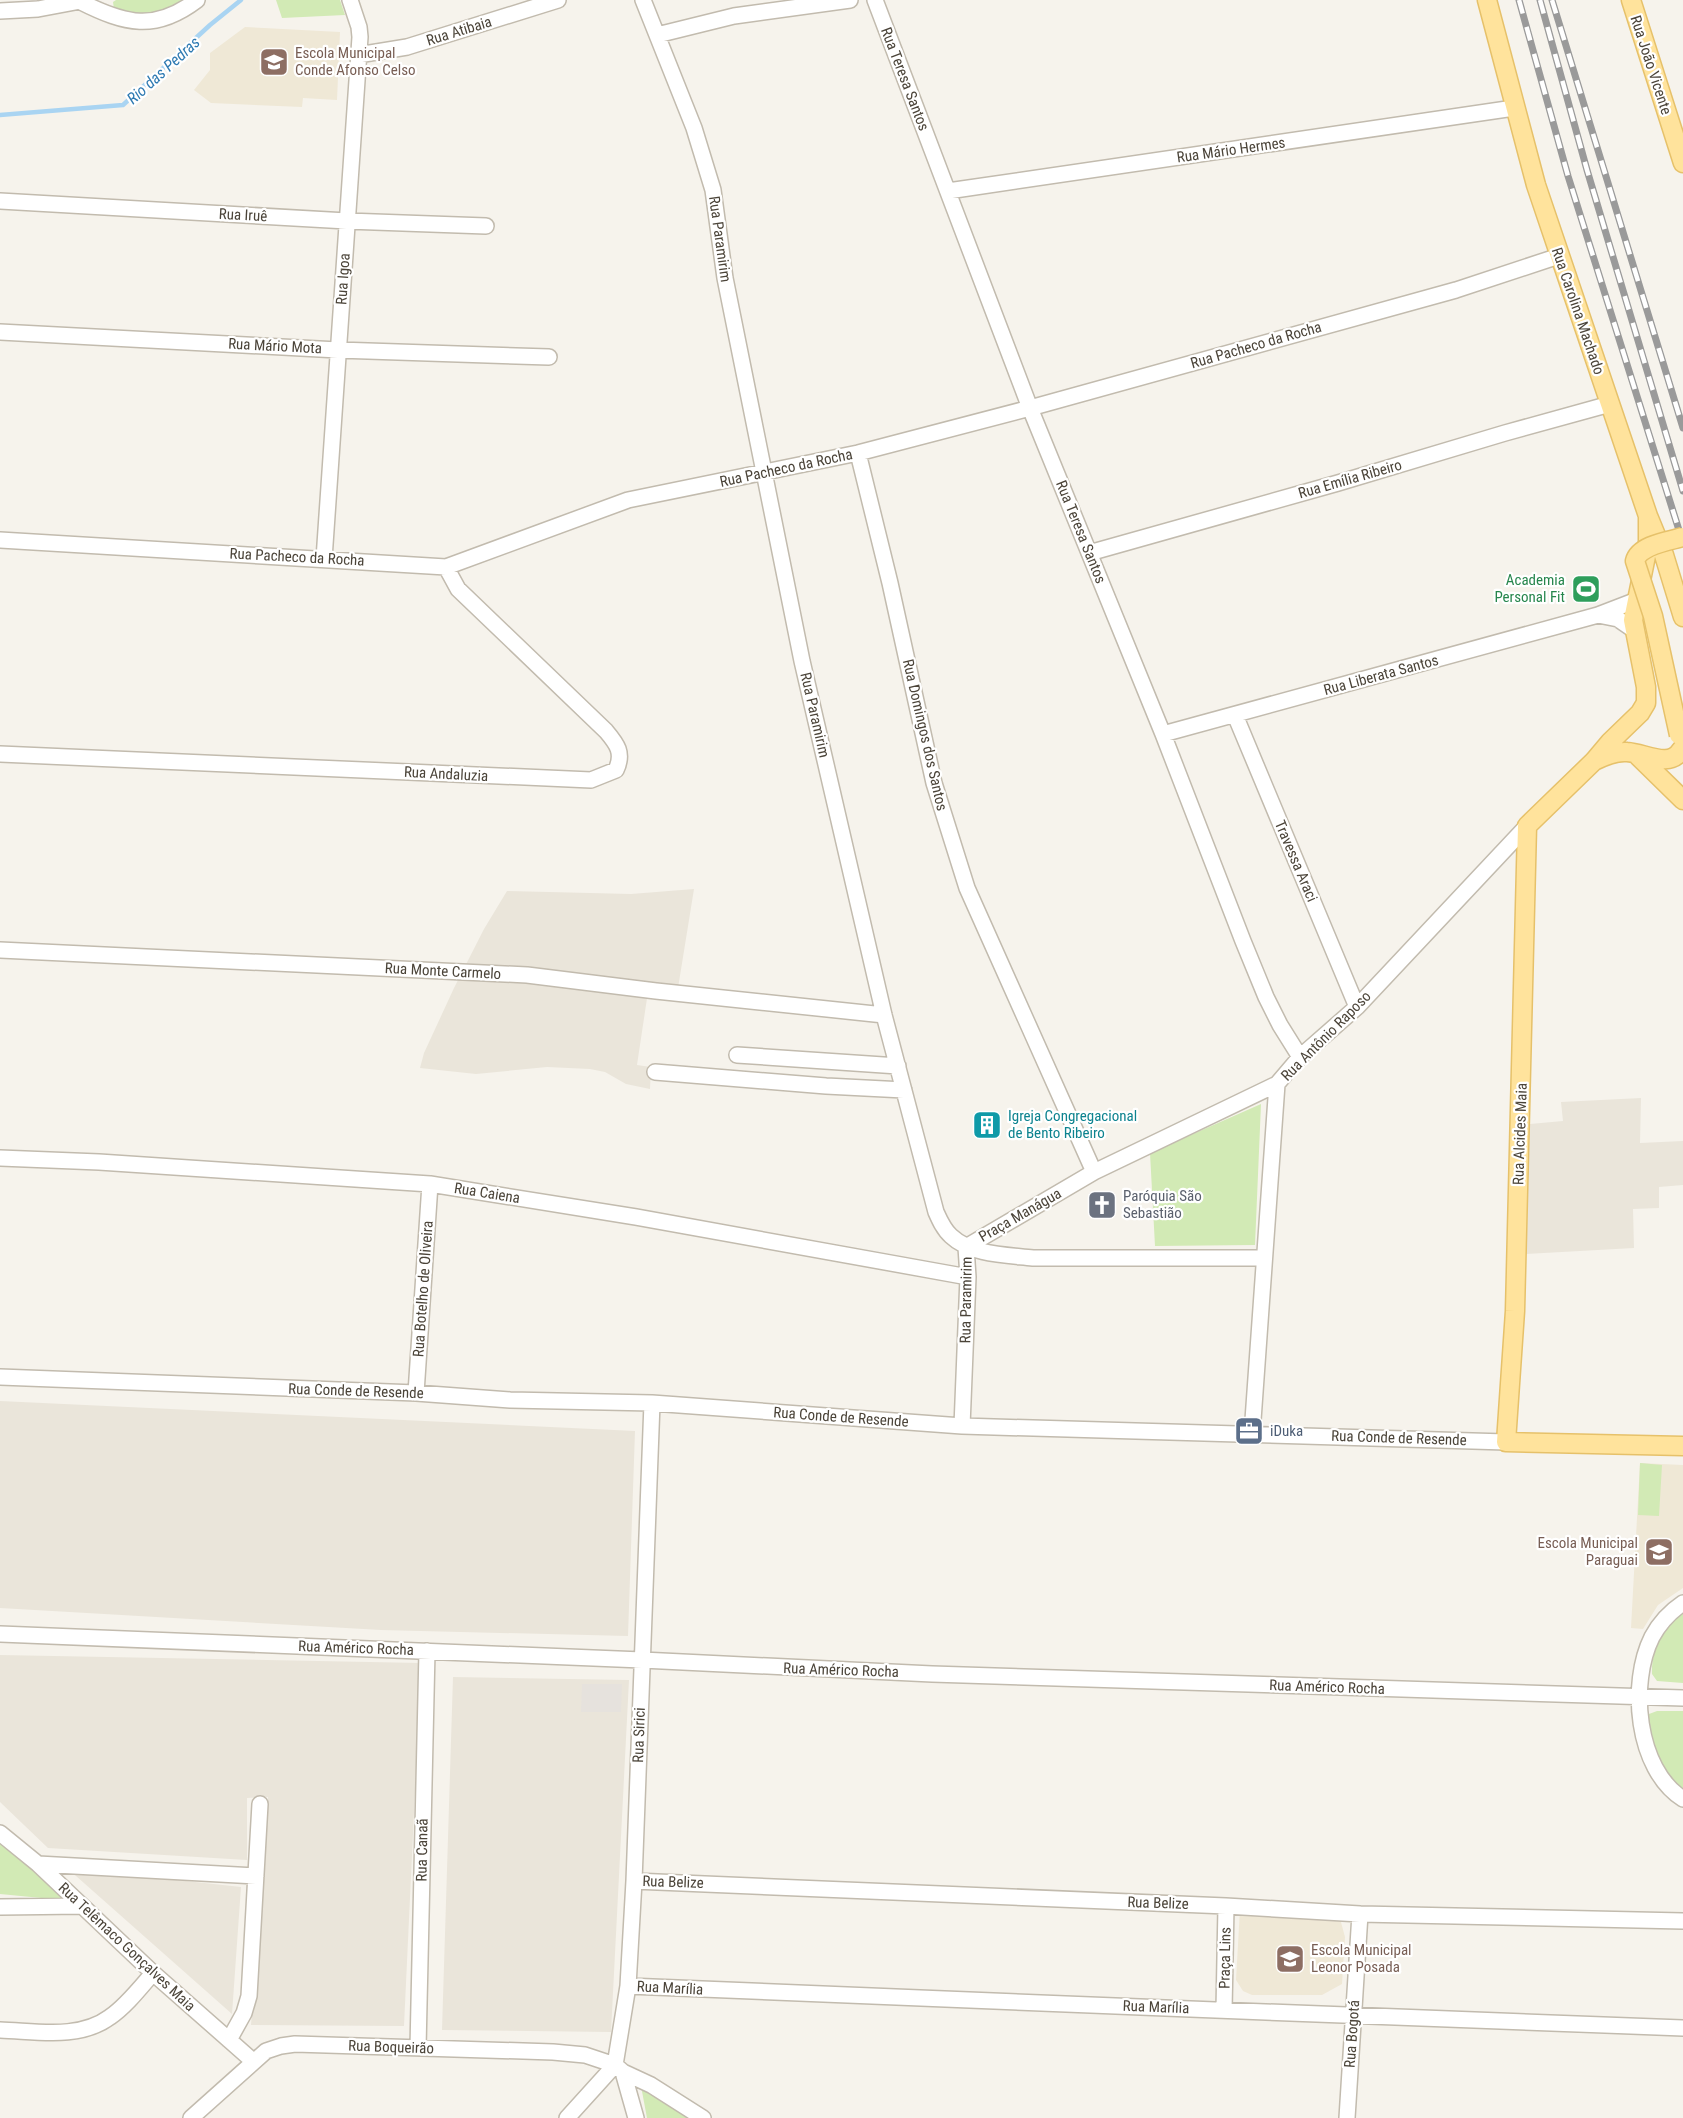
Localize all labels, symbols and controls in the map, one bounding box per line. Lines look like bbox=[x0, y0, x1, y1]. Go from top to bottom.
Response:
street label: Rua Atibaia bbox=[424, 13, 494, 49]
street label: Rua João Vicente bbox=[1626, 13, 1676, 117]
street label: Rua Teresa Santos bbox=[877, 25, 933, 133]
water label: Rio das Pedras bbox=[123, 33, 204, 108]
place label: Escola Municipal Conde Afonso Celso bbox=[295, 44, 416, 79]
school or university icon: Escola Municipal Conde Afonso Celso bbox=[258, 46, 290, 78]
street label: Rua Mário Hermes bbox=[1176, 133, 1287, 167]
street label: Rua Paramirim bbox=[705, 195, 735, 283]
street label: Rua Iruê bbox=[218, 205, 268, 225]
street label: Rua Carolina Machado bbox=[1548, 245, 1608, 377]
street label: Rua Igoa bbox=[332, 253, 354, 305]
street label: Rua Pacheco da Rocha bbox=[1188, 318, 1324, 372]
street label: Rua Mário Mota bbox=[228, 335, 322, 357]
street label: Rua Pacheco da Rocha bbox=[718, 445, 854, 491]
street label: Rua Emília Ribeiro bbox=[1296, 456, 1404, 502]
street label: Rua Teresa Santos bbox=[1052, 478, 1110, 586]
street label: Rua Pacheco da Rocha bbox=[229, 544, 365, 570]
place label: Academia Personal Fit bbox=[1494, 571, 1565, 606]
sports icon: Academia Personal Fit bbox=[1570, 573, 1602, 605]
street label: Rua Liberata Santos bbox=[1322, 651, 1441, 699]
street label: Rua Domingos dos Santos bbox=[899, 657, 951, 813]
street label: Rua Paramirim bbox=[796, 671, 834, 759]
street label: Rua Andaluzia bbox=[403, 763, 489, 785]
street label: Travessa Araci bbox=[1271, 818, 1321, 904]
street label: Rua Monte Carmelo bbox=[384, 959, 502, 983]
street label: Rua Antônio Raposo bbox=[1277, 987, 1375, 1085]
street label: Rua Alcides Maia bbox=[1509, 1083, 1531, 1185]
place label: Igreja Congregacional de Bento Ribeiro bbox=[1008, 1107, 1137, 1142]
building icon: Igreja Congregacional de Bento Ribeiro bbox=[971, 1109, 1003, 1141]
street label: Rua Caiena bbox=[453, 1179, 521, 1207]
street label: Praça Manágua bbox=[976, 1184, 1064, 1246]
place label: Paróquia São Sebastião bbox=[1123, 1187, 1202, 1222]
church icon: Paróquia São Sebastião bbox=[1086, 1189, 1118, 1221]
street label: Rua Botelho de Oliveira bbox=[409, 1220, 437, 1358]
street label: Rua Paramirim bbox=[956, 1256, 976, 1344]
street label: Rua Conde de Resende bbox=[288, 1380, 424, 1402]
street label: Rua Conde de Resende bbox=[773, 1403, 909, 1431]
office icon: iDuka bbox=[1233, 1415, 1265, 1447]
place label: iDuka bbox=[1270, 1422, 1303, 1440]
street label: Rua Conde de Resende bbox=[1331, 1427, 1467, 1449]
place label: Escola Municipal Paraguai bbox=[1537, 1534, 1638, 1569]
school or university icon: Escola Municipal Paraguai bbox=[1643, 1536, 1675, 1568]
street label: Rua Américo Rocha bbox=[298, 1637, 414, 1659]
street label: Rua Américo Rocha bbox=[783, 1659, 899, 1681]
street label: Rua Américo Rocha bbox=[1269, 1676, 1385, 1698]
street label: Rua Sirici bbox=[629, 1707, 649, 1763]
street label: Rua Canaã bbox=[412, 1818, 432, 1882]
street label: Rua Belize bbox=[642, 1872, 704, 1892]
street label: Rua Telêmaco Gonçalves Maia bbox=[55, 1879, 199, 2015]
street label: Rua Belize bbox=[1127, 1893, 1189, 1913]
street label: Praça Lins bbox=[1215, 1927, 1235, 1989]
place label: Escola Municipal Leonor Posada bbox=[1311, 1941, 1412, 1976]
school or university icon: Escola Municipal Leonor Posada bbox=[1274, 1943, 1306, 1975]
street label: Rua Marília bbox=[636, 1977, 704, 1999]
street label: Rua Marília bbox=[1122, 1997, 1190, 2017]
street label: Rua Bogotá bbox=[1341, 1999, 1363, 2069]
street label: Rua Boqueirão bbox=[348, 2037, 434, 2057]

